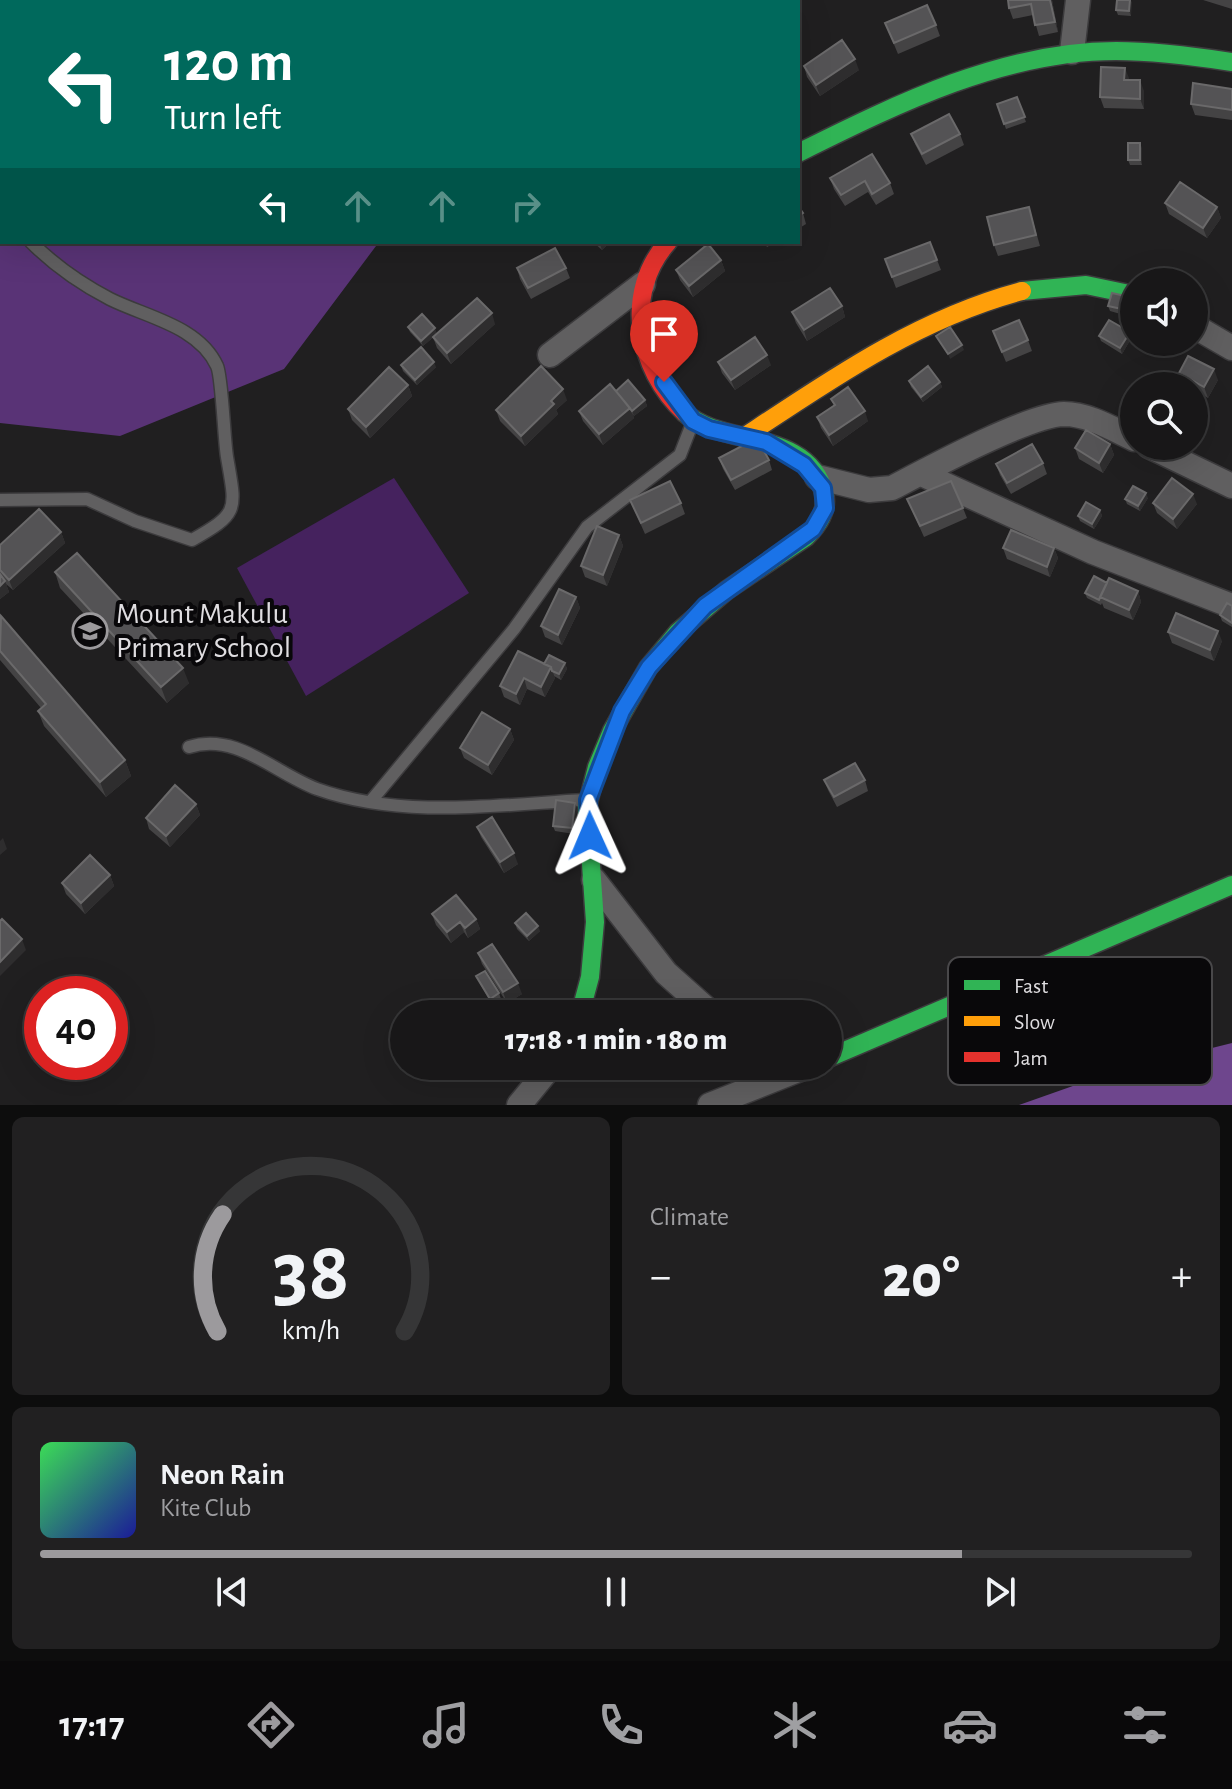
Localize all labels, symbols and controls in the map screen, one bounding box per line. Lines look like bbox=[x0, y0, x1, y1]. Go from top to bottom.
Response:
icon: left bbox=[32, 32, 136, 136]
text: 120 m bbox=[164, 35, 293, 91]
text: Turn left bbox=[164, 100, 281, 136]
icon: left bbox=[252, 184, 296, 228]
icon: ahead bbox=[336, 184, 380, 228]
icon: ahead bbox=[420, 184, 464, 228]
icon: right bbox=[504, 184, 548, 228]
map controls bbox=[1120, 268, 1208, 460]
button: sound bbox=[1120, 268, 1208, 356]
pin bbox=[630, 300, 698, 382]
icon: arrive bbox=[642, 312, 686, 356]
button: search bbox=[1120, 372, 1208, 460]
place label: Mount Makulu Primary School bbox=[116, 599, 291, 663]
school or university icon: Mount Makulu Primary School bbox=[71, 612, 109, 650]
position arrow bbox=[548, 794, 632, 878]
legend bbox=[948, 957, 1212, 1085]
text: Fast bbox=[1014, 975, 1048, 997]
speed limit sign: 40 bbox=[24, 976, 128, 1080]
text: Slow bbox=[1014, 1011, 1055, 1033]
text: 17:18 · 1 min · 180 m bbox=[505, 1025, 727, 1055]
text: Jam bbox=[1014, 1047, 1048, 1069]
text: Climate bbox=[650, 1204, 729, 1230]
text: 38 bbox=[273, 1231, 349, 1315]
text: 20° bbox=[882, 1248, 960, 1308]
text: − bbox=[650, 1255, 671, 1299]
text: + bbox=[1171, 1255, 1192, 1299]
text: km/h bbox=[282, 1316, 340, 1345]
text: Neon Rain bbox=[160, 1460, 285, 1490]
text: Kite Club bbox=[160, 1495, 251, 1521]
icon: previous bbox=[210, 1570, 254, 1614]
icon: pause bbox=[594, 1570, 638, 1614]
icon: next bbox=[978, 1570, 1022, 1614]
icon: directions bbox=[243, 1697, 299, 1753]
icon: music bbox=[418, 1697, 474, 1753]
icon: phone bbox=[593, 1697, 649, 1753]
icon: climate bbox=[767, 1697, 823, 1753]
icon: car bbox=[942, 1697, 998, 1753]
icon: filters bbox=[1117, 1697, 1173, 1753]
text: 17:17 bbox=[59, 1707, 125, 1743]

